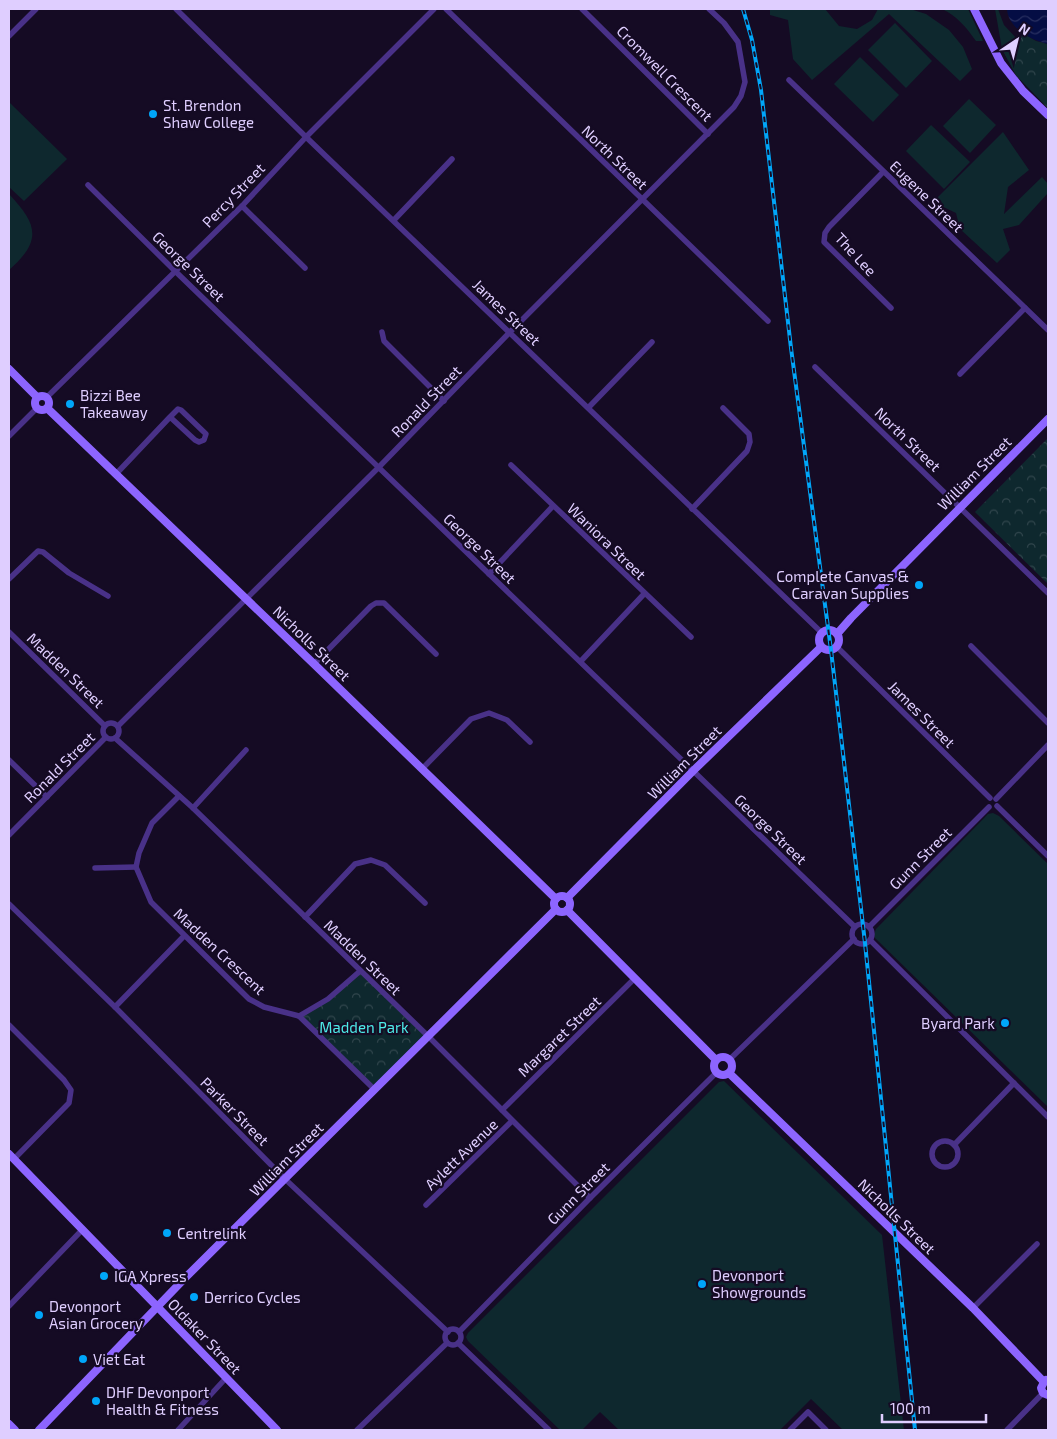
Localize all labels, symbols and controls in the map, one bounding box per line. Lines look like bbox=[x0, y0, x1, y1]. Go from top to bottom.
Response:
north arrow bbox=[992, 15, 1042, 65]
text: N bbox=[1016, 19, 1034, 39]
street label: Cromwell Crescent bbox=[613, 21, 717, 125]
place label: St. Brendon Shaw College bbox=[163, 96, 254, 131]
marker: St. Brendon Shaw College bbox=[147, 108, 159, 120]
street label: North Street bbox=[578, 121, 652, 193]
street label: Eugene Street bbox=[887, 156, 968, 236]
street label: Percy Street bbox=[198, 159, 268, 231]
street label: George Street bbox=[149, 227, 229, 305]
street label: The Lee bbox=[831, 229, 881, 279]
street label: James Street bbox=[469, 275, 545, 349]
street label: Ronald Street bbox=[387, 361, 465, 441]
place label: Bizzi Bee Takeaway bbox=[80, 386, 148, 421]
marker: Bizzi Bee Takeaway bbox=[64, 398, 76, 410]
street label: North Street bbox=[871, 403, 945, 475]
street label: William Street bbox=[933, 432, 1015, 514]
street label: Waniora Street bbox=[564, 499, 650, 583]
street label: George Street bbox=[440, 509, 520, 587]
place label: Complete Canvas & Caravan Supplies bbox=[776, 567, 909, 602]
marker: Complete Canvas & Caravan Supplies bbox=[913, 579, 925, 591]
street label: Nicholls Street bbox=[270, 602, 355, 685]
street label: Madden Street bbox=[24, 629, 109, 712]
street label: James Street bbox=[885, 677, 959, 751]
street label: William Street bbox=[643, 721, 725, 803]
street label: Ronald Street bbox=[20, 728, 98, 806]
street label: George Street bbox=[731, 790, 811, 868]
street label: Gunn Street bbox=[885, 823, 955, 893]
street label: Madden Crescent bbox=[171, 904, 270, 998]
street label: Madden Street bbox=[321, 916, 406, 999]
street label: Margaret Street bbox=[514, 992, 604, 1080]
place label: Byard Park bbox=[921, 1014, 995, 1032]
marker: Byard Park bbox=[999, 1017, 1011, 1029]
park label: Madden Park bbox=[319, 1018, 409, 1036]
street label: Parker Street bbox=[197, 1073, 273, 1149]
street label: Aylett Avenue bbox=[421, 1115, 501, 1193]
street label: William Street bbox=[245, 1118, 327, 1200]
street label: Gunn Street bbox=[543, 1158, 613, 1228]
street label: Nicholls Street bbox=[855, 1175, 940, 1258]
place label: Centrelink bbox=[177, 1224, 247, 1242]
marker: Centrelink bbox=[161, 1227, 173, 1239]
place label: Devonport Showgrounds bbox=[712, 1266, 806, 1301]
place label: IGA Xpress bbox=[114, 1267, 187, 1285]
marker: IGA Xpress bbox=[98, 1270, 110, 1282]
marker: Devonport Showgrounds bbox=[696, 1278, 708, 1290]
place label: Derrico Cycles bbox=[204, 1288, 301, 1306]
marker: Derrico Cycles bbox=[188, 1291, 200, 1303]
street label: Oldaker Street bbox=[165, 1295, 246, 1378]
place label: Devonport Asian Grocery bbox=[49, 1297, 143, 1332]
marker: Devonport Asian Grocery bbox=[33, 1309, 45, 1321]
place label: Viet Eat bbox=[93, 1350, 146, 1368]
marker: Viet Eat bbox=[77, 1353, 89, 1365]
place label: DHF Devonport Health & Fitness bbox=[106, 1383, 219, 1418]
scale bar bbox=[882, 1392, 986, 1424]
marker: DHF Devonport Health & Fitness bbox=[90, 1395, 102, 1407]
text: 100 m bbox=[890, 1399, 931, 1417]

